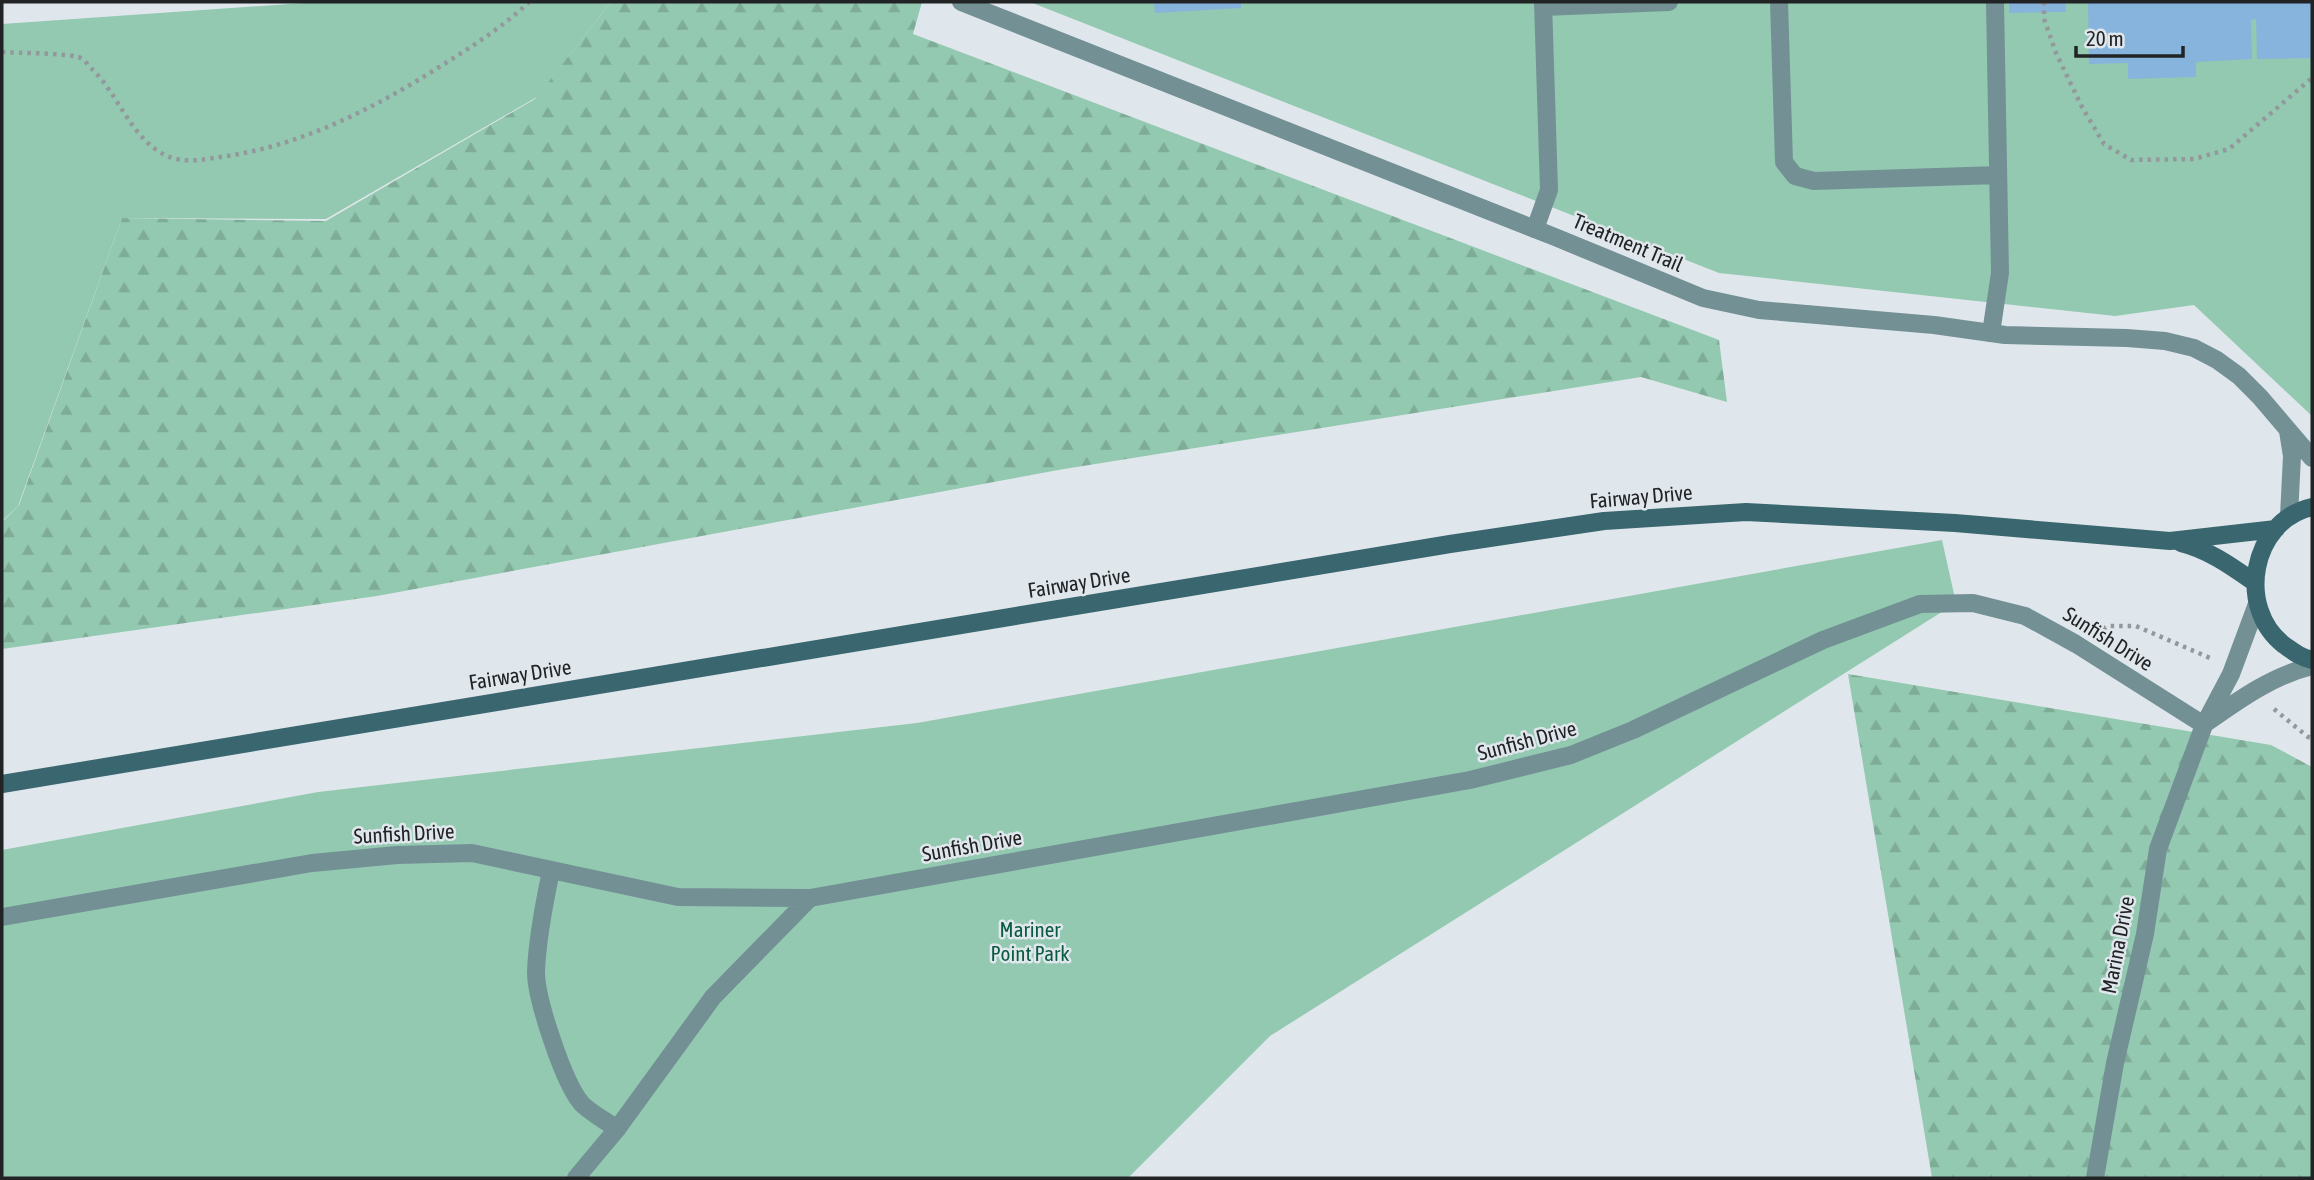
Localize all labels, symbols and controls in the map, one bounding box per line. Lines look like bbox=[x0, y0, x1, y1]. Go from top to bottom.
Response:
scale bar bbox=[2076, 14, 2183, 58]
text: 20 m bbox=[2086, 26, 2124, 50]
street label: Treatment Trail bbox=[1570, 208, 1687, 276]
street label: Fairway Drive bbox=[1588, 480, 1693, 512]
street label: Fairway Drive bbox=[1026, 562, 1132, 602]
street label: Sunfish Drive bbox=[2059, 601, 2158, 675]
street label: Fairway Drive bbox=[467, 654, 573, 694]
street label: Sunfish Drive bbox=[1475, 715, 1579, 765]
street label: Sunfish Drive bbox=[353, 818, 455, 848]
street label: Sunfish Drive bbox=[920, 824, 1024, 866]
street label: Marina Drive bbox=[2096, 894, 2138, 995]
park label: Mariner Point Park bbox=[991, 917, 1069, 965]

